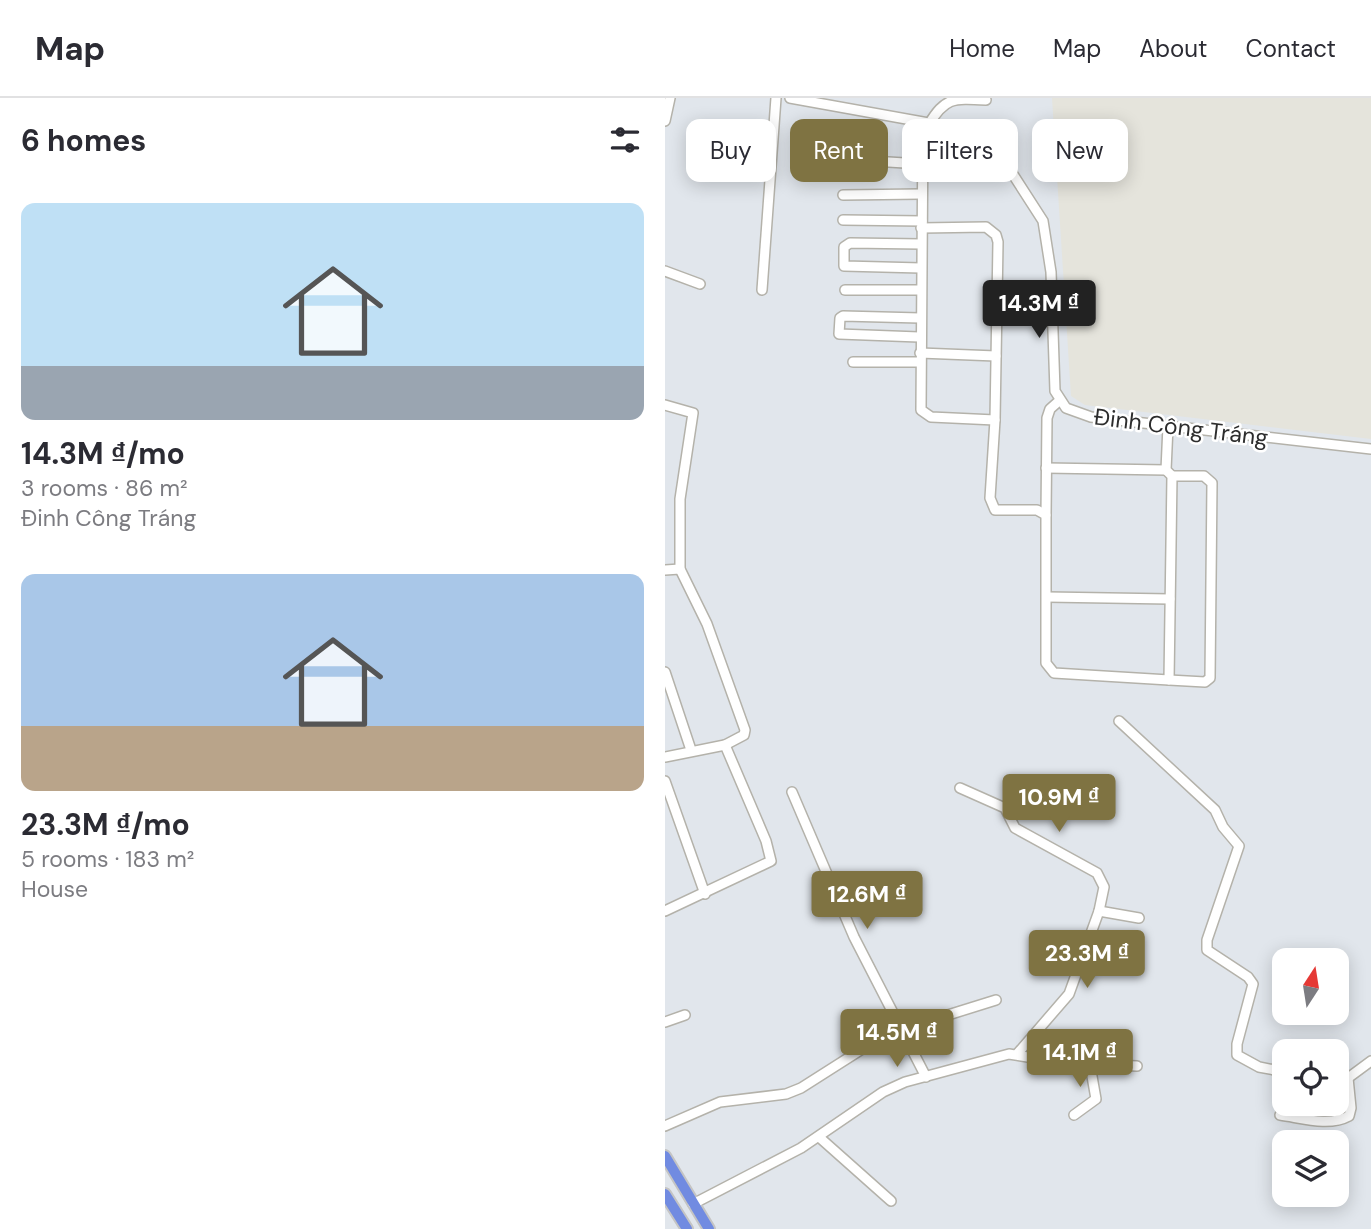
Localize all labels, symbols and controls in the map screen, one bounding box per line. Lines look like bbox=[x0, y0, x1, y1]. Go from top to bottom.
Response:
text: Map bbox=[35, 27, 105, 70]
text: Home bbox=[949, 33, 1015, 64]
text: Map bbox=[1053, 33, 1101, 64]
text: About bbox=[1139, 33, 1208, 64]
text: Contact bbox=[1246, 33, 1336, 64]
chip: Buy bbox=[686, 119, 776, 182]
chip: Rent bbox=[790, 119, 888, 182]
chip: Filters bbox=[902, 119, 1018, 182]
chip: New bbox=[1032, 119, 1128, 182]
text: 6 homes bbox=[21, 121, 146, 160]
icon: filters bbox=[606, 121, 644, 159]
icon: home bbox=[270, 248, 396, 374]
pin: 14.3M ₫ bbox=[974, 280, 1104, 340]
text: 14.3M ₫ bbox=[999, 288, 1079, 318]
street label: Đinh Công Tráng bbox=[1092, 401, 1270, 453]
text: 14.3M ₫/mo bbox=[21, 434, 185, 473]
text: 3 rooms · 86 m² bbox=[21, 473, 188, 503]
text: Đinh Công Tráng bbox=[21, 503, 196, 533]
icon: home bbox=[270, 619, 396, 745]
pin: 10.9M ₫ bbox=[994, 774, 1124, 834]
text: 10.9M ₫ bbox=[1019, 782, 1099, 812]
text: 23.3M ₫/mo bbox=[21, 805, 190, 844]
text: 5 rooms · 183 m² bbox=[21, 844, 194, 874]
pin: 12.6M ₫ bbox=[802, 872, 932, 931]
text: House bbox=[21, 874, 88, 904]
text: 12.6M ₫ bbox=[828, 879, 906, 909]
pin: 23.3M ₫ bbox=[1022, 930, 1152, 990]
text: 23.3M ₫ bbox=[1045, 938, 1129, 968]
north arrow bbox=[1272, 948, 1349, 1026]
map controls bbox=[1272, 948, 1349, 1207]
pin: 14.5M ₫ bbox=[832, 1010, 962, 1069]
text: 14.5M ₫ bbox=[856, 1017, 938, 1047]
pin: 14.1M ₫ bbox=[1015, 1030, 1145, 1089]
text: 14.1M ₫ bbox=[1043, 1037, 1117, 1067]
button: locate bbox=[1272, 1039, 1349, 1116]
button: layers bbox=[1272, 1130, 1349, 1207]

